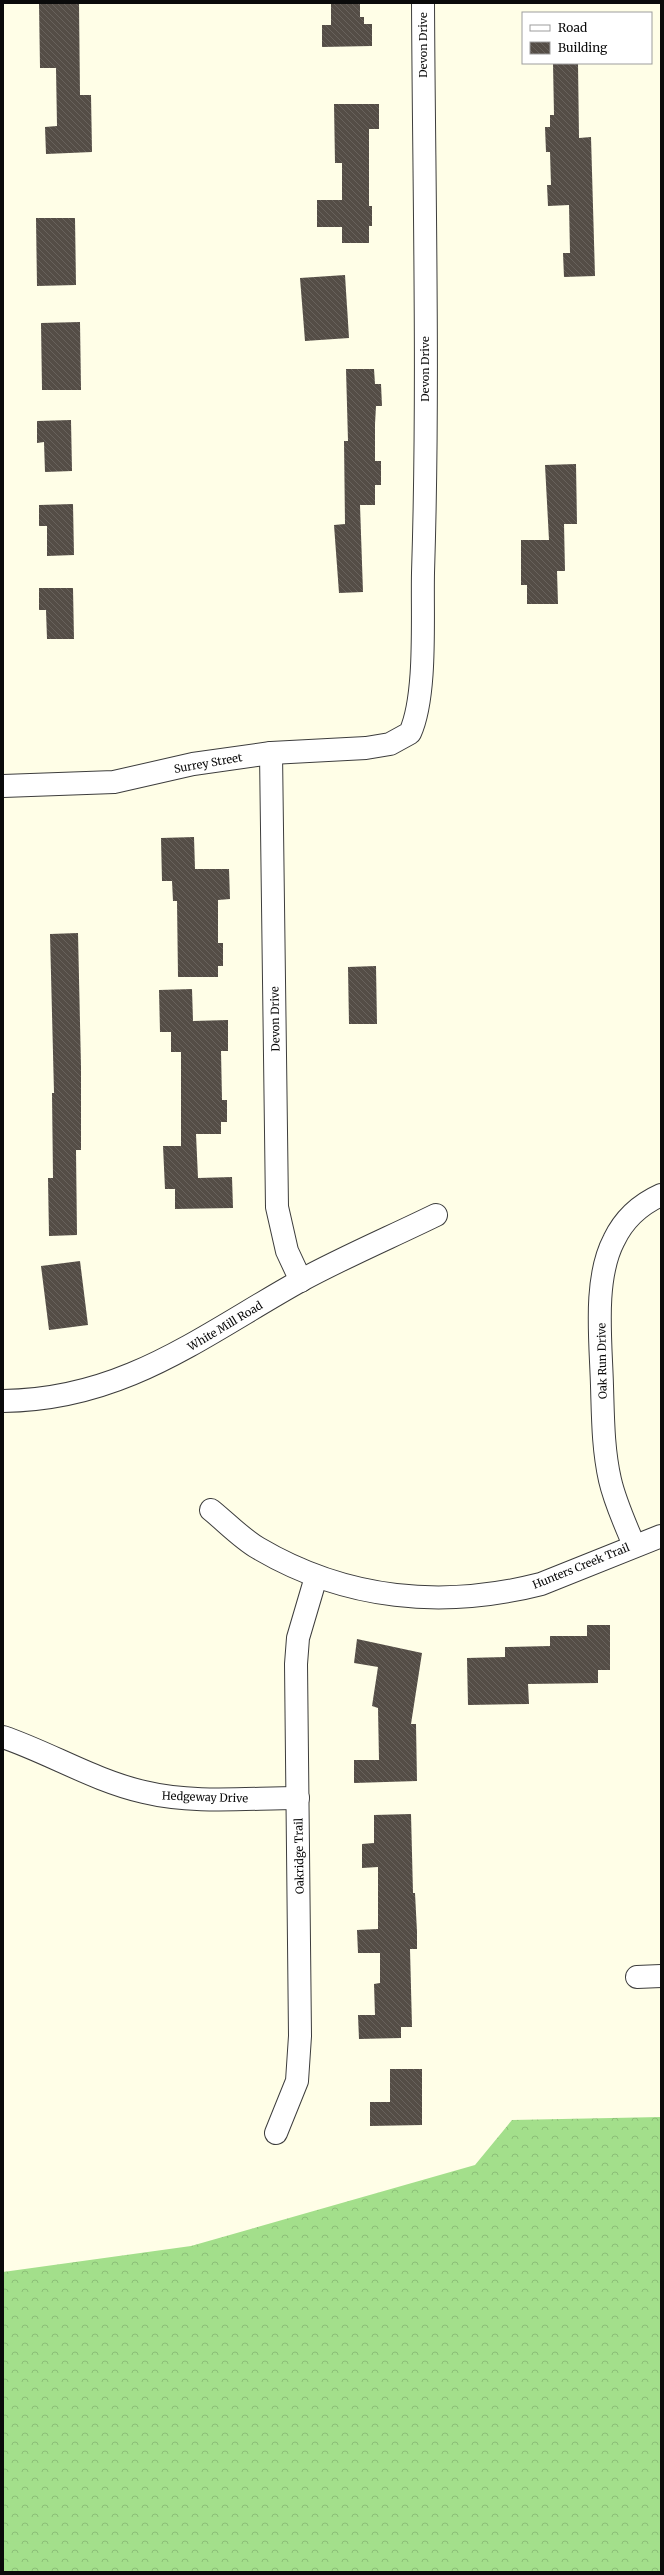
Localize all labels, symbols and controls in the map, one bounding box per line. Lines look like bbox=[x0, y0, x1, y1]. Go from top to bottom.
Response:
street label: Devon Drive bbox=[416, 12, 430, 78]
legend bbox=[522, 12, 652, 64]
text: Road bbox=[558, 20, 587, 35]
text: Building bbox=[558, 40, 608, 55]
street label: Devon Drive bbox=[418, 336, 432, 402]
street label: Surrey Street bbox=[173, 750, 244, 776]
street label: Devon Drive bbox=[267, 986, 283, 1052]
street label: White Mill Road bbox=[184, 1298, 265, 1354]
street label: Oak Run Drive bbox=[594, 1322, 610, 1399]
street label: Hunters Creek Trail bbox=[530, 1540, 632, 1592]
street label: Hedgeway Drive bbox=[162, 1789, 249, 1806]
street label: Oakridge Trail bbox=[291, 1817, 307, 1894]

